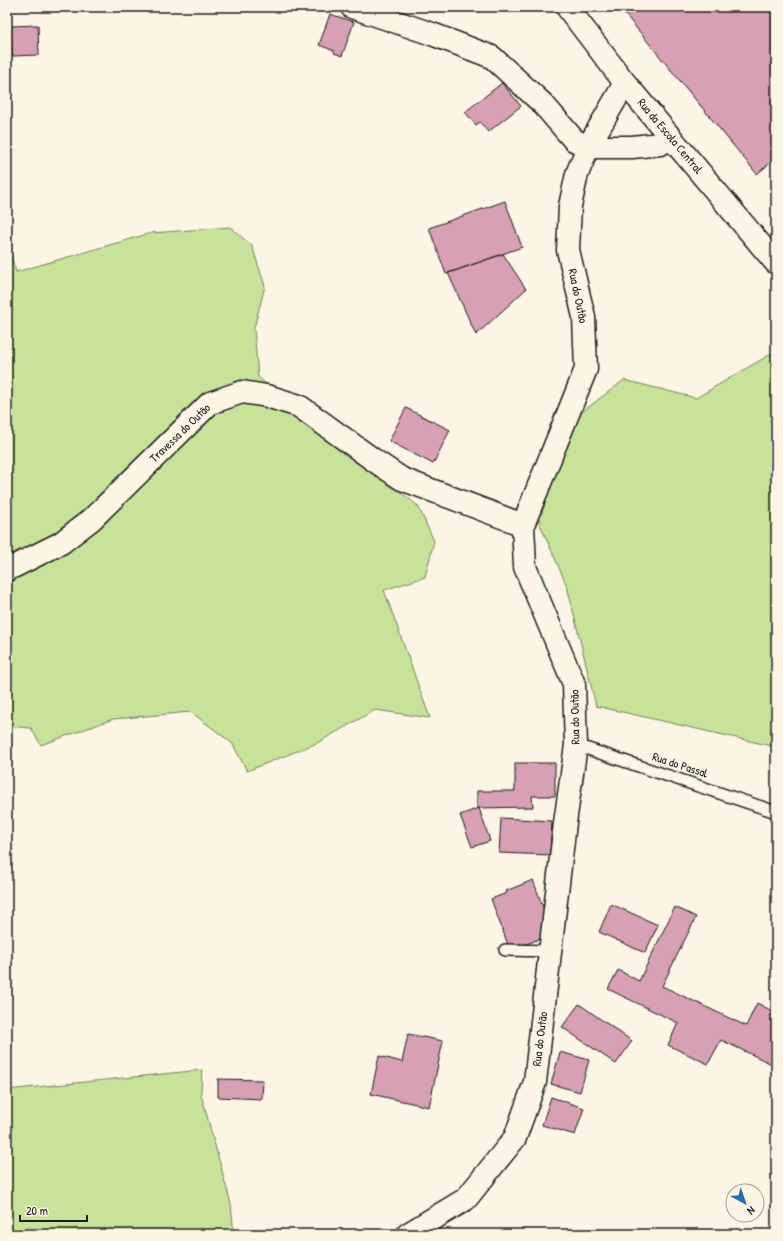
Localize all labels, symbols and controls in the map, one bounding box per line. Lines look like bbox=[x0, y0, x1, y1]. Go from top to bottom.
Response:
street label: Rua da Escola Central bbox=[634, 94, 707, 178]
street label: Rua do Outão bbox=[564, 267, 593, 325]
street label: Travessa do Outão bbox=[145, 399, 214, 466]
street label: Rua do Outão bbox=[566, 689, 583, 745]
street label: Rua do Passal bbox=[650, 748, 711, 782]
street label: Rua do Outão bbox=[528, 1010, 551, 1067]
north arrow bbox=[725, 1183, 765, 1223]
scale bar bbox=[20, 1197, 87, 1223]
text: 20 m bbox=[26, 1202, 48, 1219]
text: N bbox=[745, 1203, 758, 1218]

